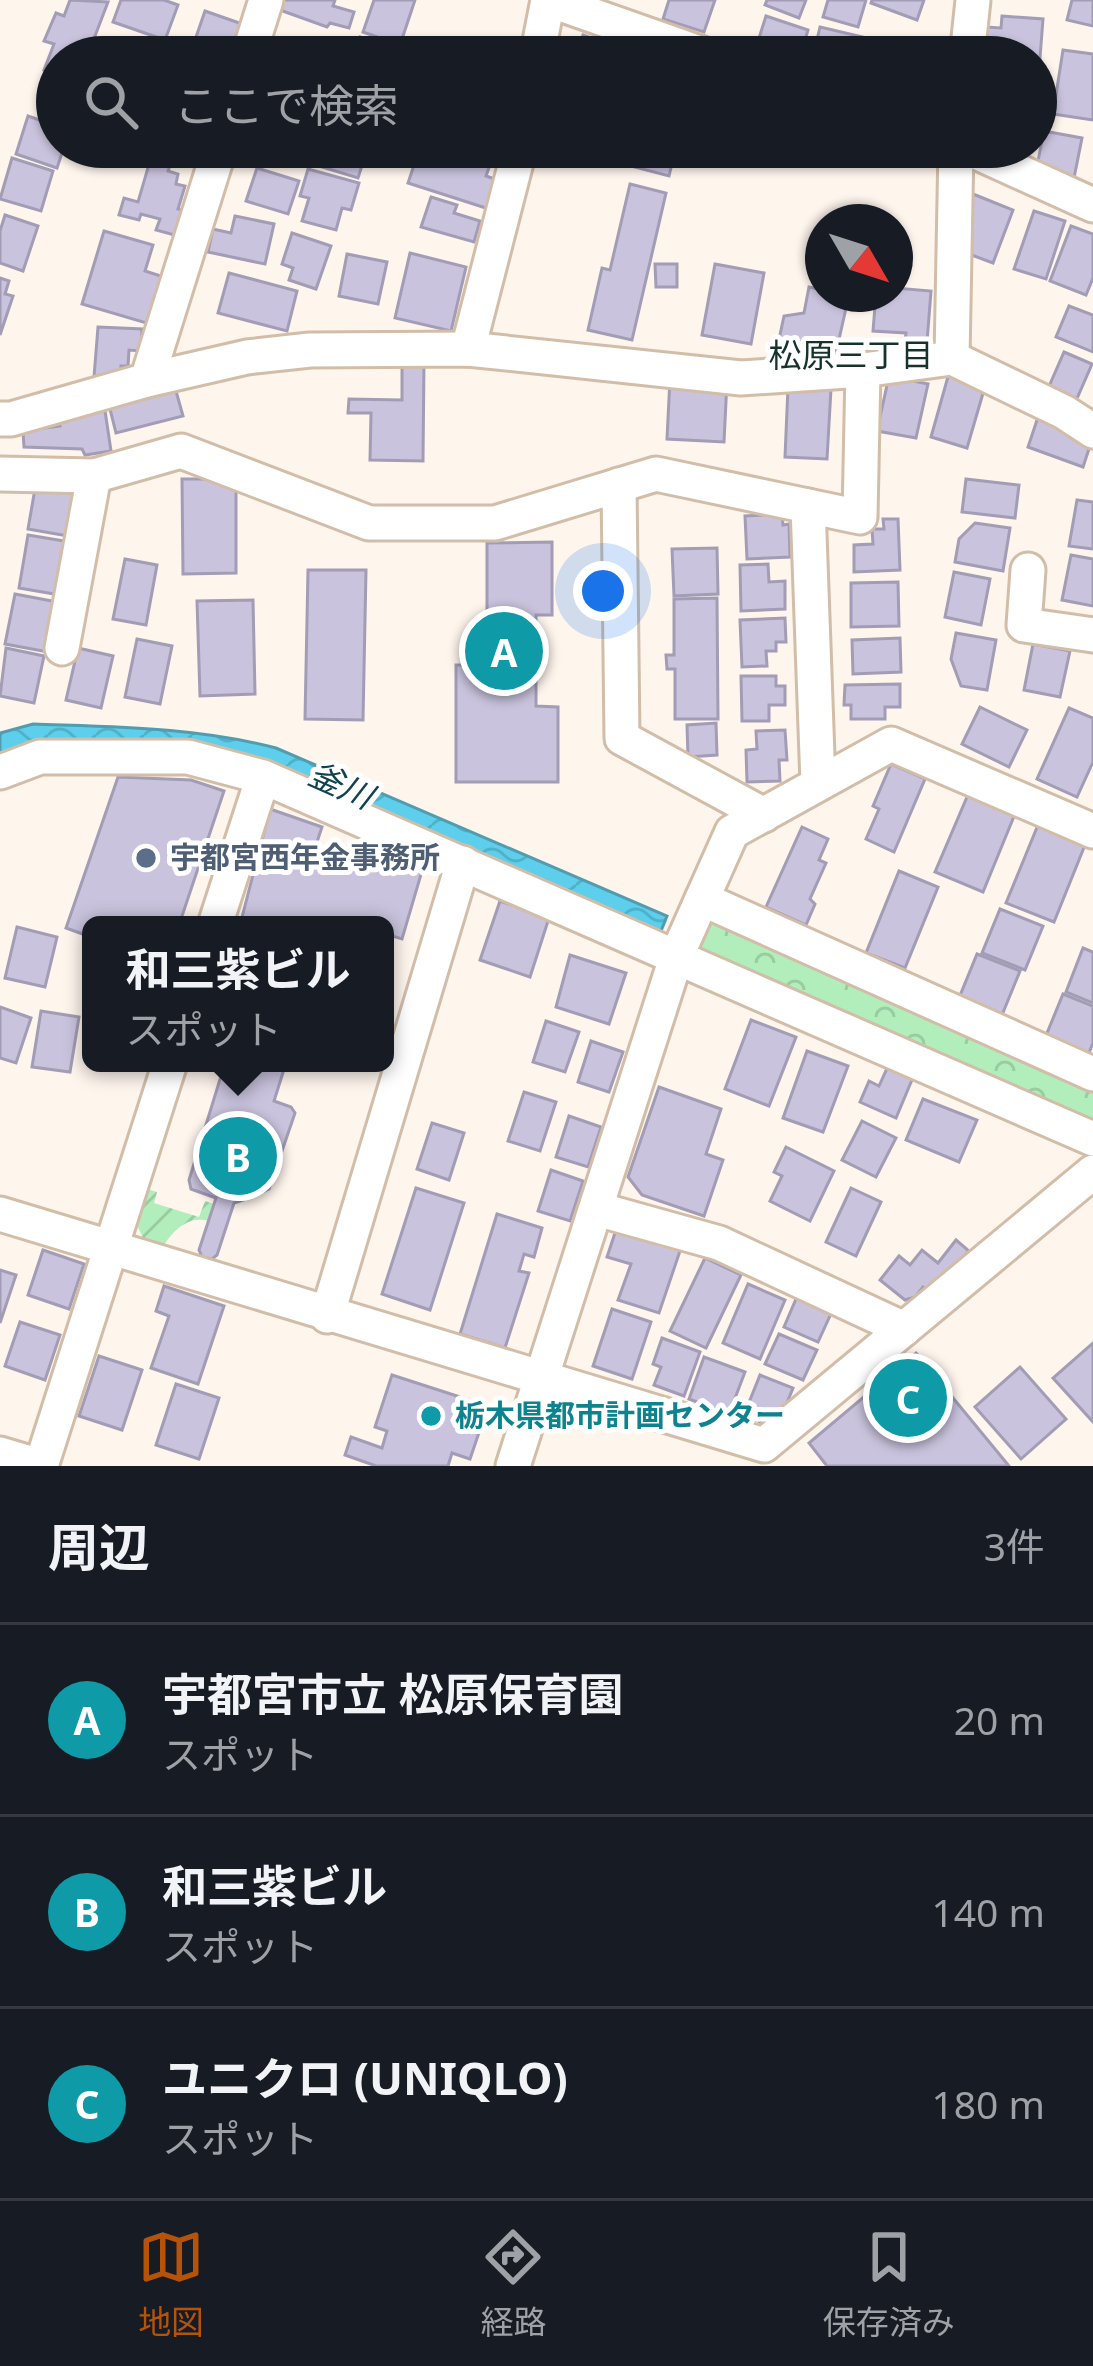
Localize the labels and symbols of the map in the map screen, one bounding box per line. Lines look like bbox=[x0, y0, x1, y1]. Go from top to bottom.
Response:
north arrow bbox=[805, 204, 913, 312]
district label: 松原三丁目 bbox=[769, 332, 934, 377]
your location bbox=[573, 561, 633, 621]
pin: A bbox=[465, 606, 543, 696]
water label: 釜川 bbox=[302, 751, 383, 820]
place label: 宇都宮西年金事務所 bbox=[170, 836, 440, 877]
marker: 宇都宮西年金事務所 bbox=[133, 845, 159, 871]
pin: B bbox=[199, 1111, 277, 1201]
pin: C bbox=[869, 1353, 947, 1443]
place label: 栃木県都市計画センター bbox=[455, 1394, 785, 1435]
marker: 栃木県都市計画センター bbox=[418, 1403, 444, 1429]

